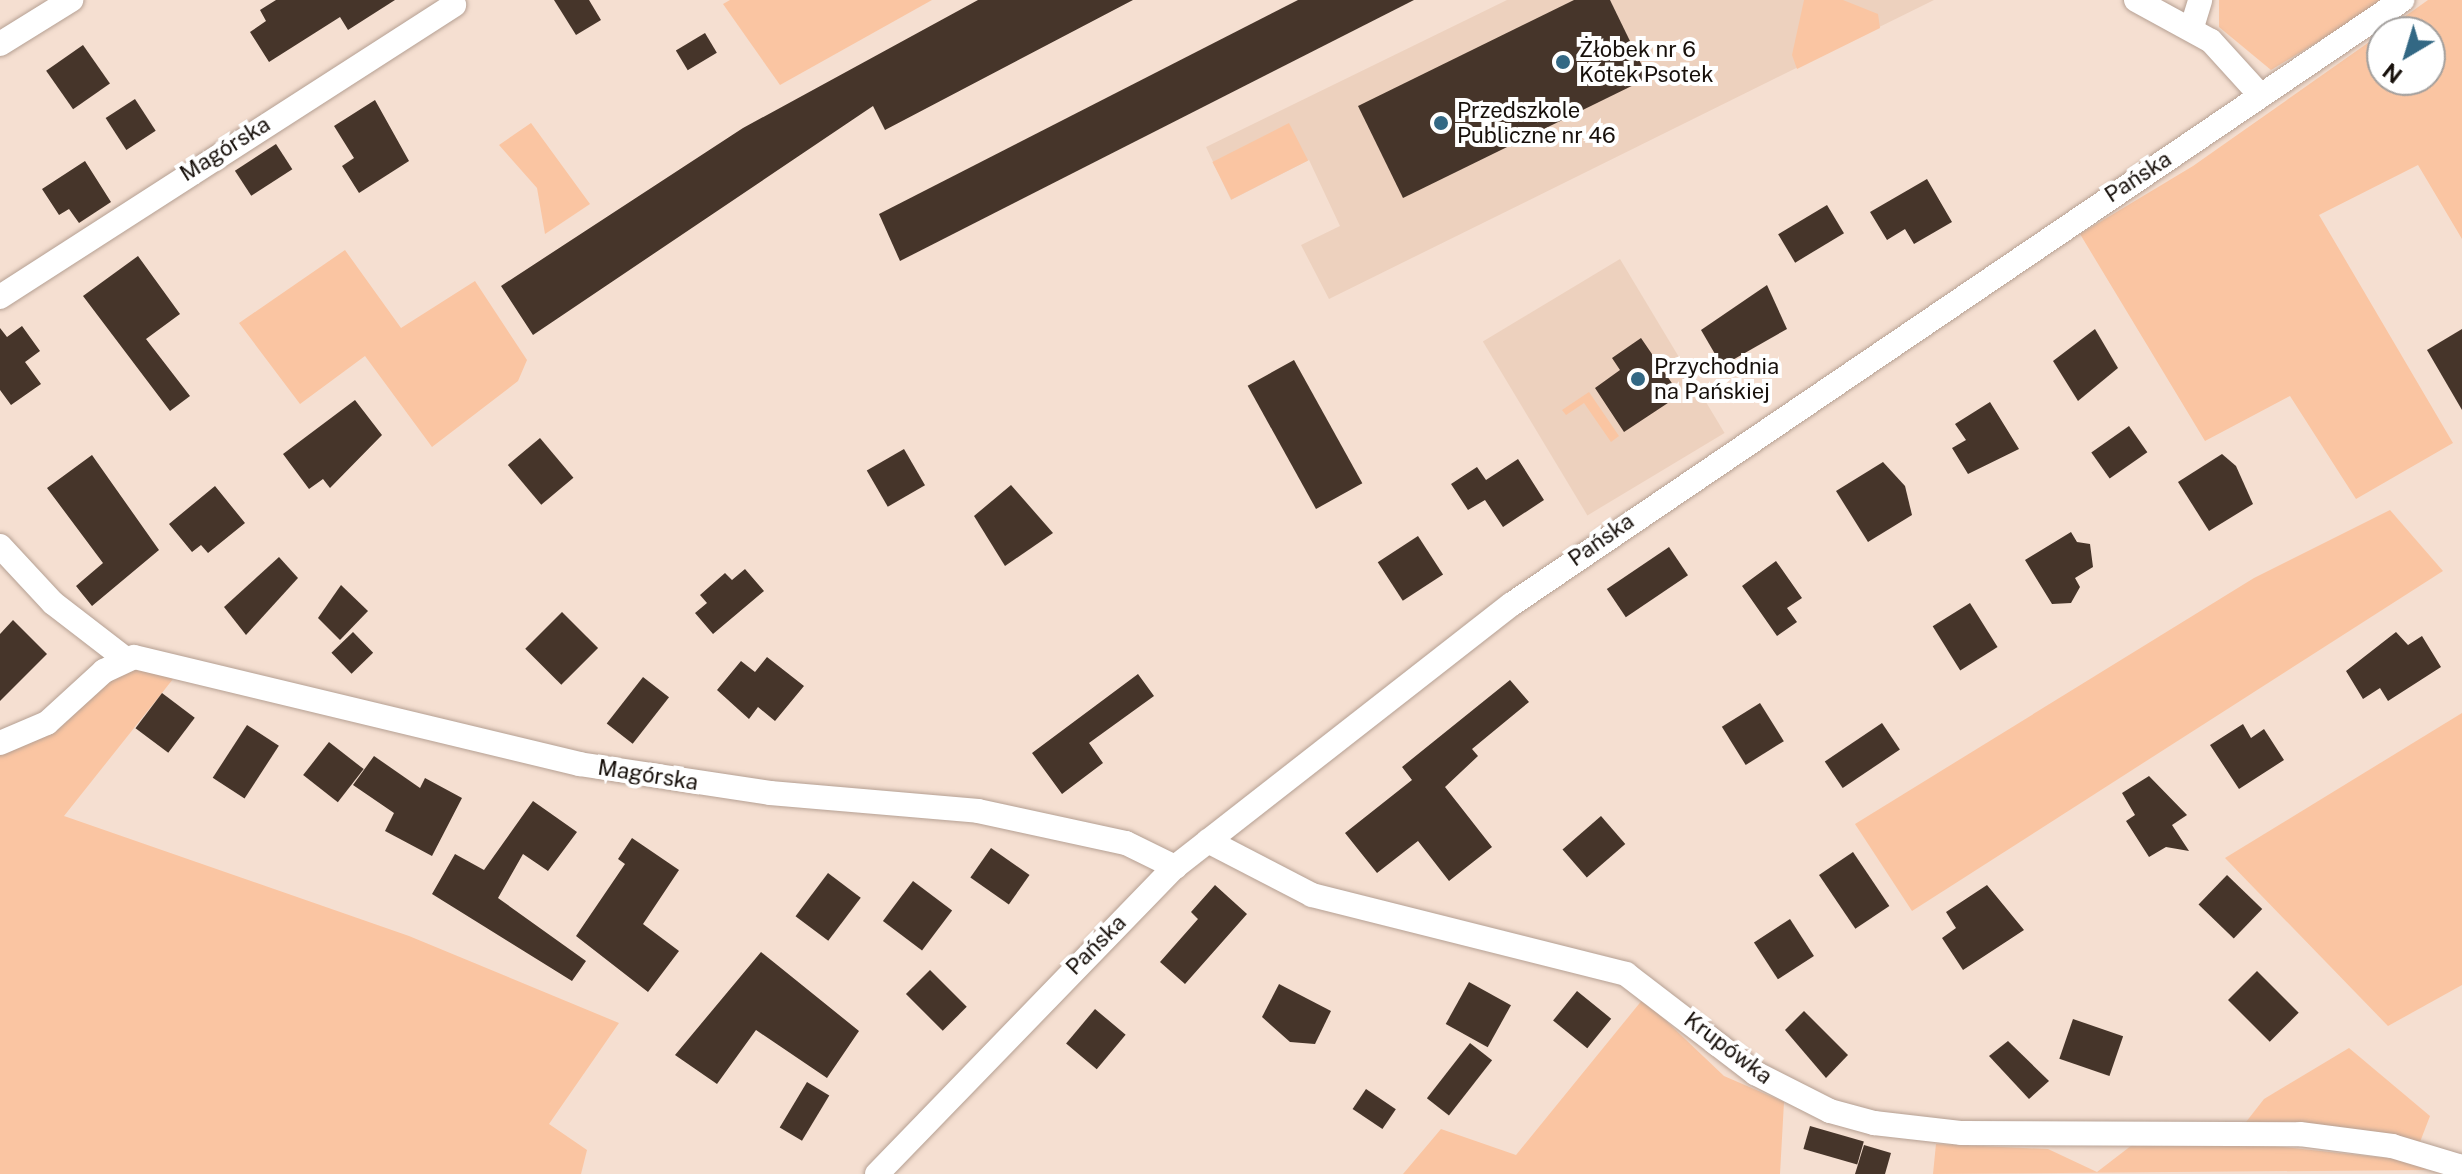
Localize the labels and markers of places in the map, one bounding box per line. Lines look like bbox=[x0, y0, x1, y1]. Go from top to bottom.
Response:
place label: Żłobek nr 6 Kotek Psotek bbox=[1579, 36, 1714, 88]
marker: Żłobek nr 6 Kotek Psotek bbox=[1554, 53, 1572, 71]
place label: Przedszkole Publiczne nr 46 bbox=[1457, 97, 1616, 148]
marker: Przedszkole Publiczne nr 46 bbox=[1432, 114, 1450, 132]
place label: Przychodnia na Pańskiej bbox=[1654, 353, 1779, 404]
marker: Przychodnia na Pańskiej bbox=[1629, 370, 1647, 388]

